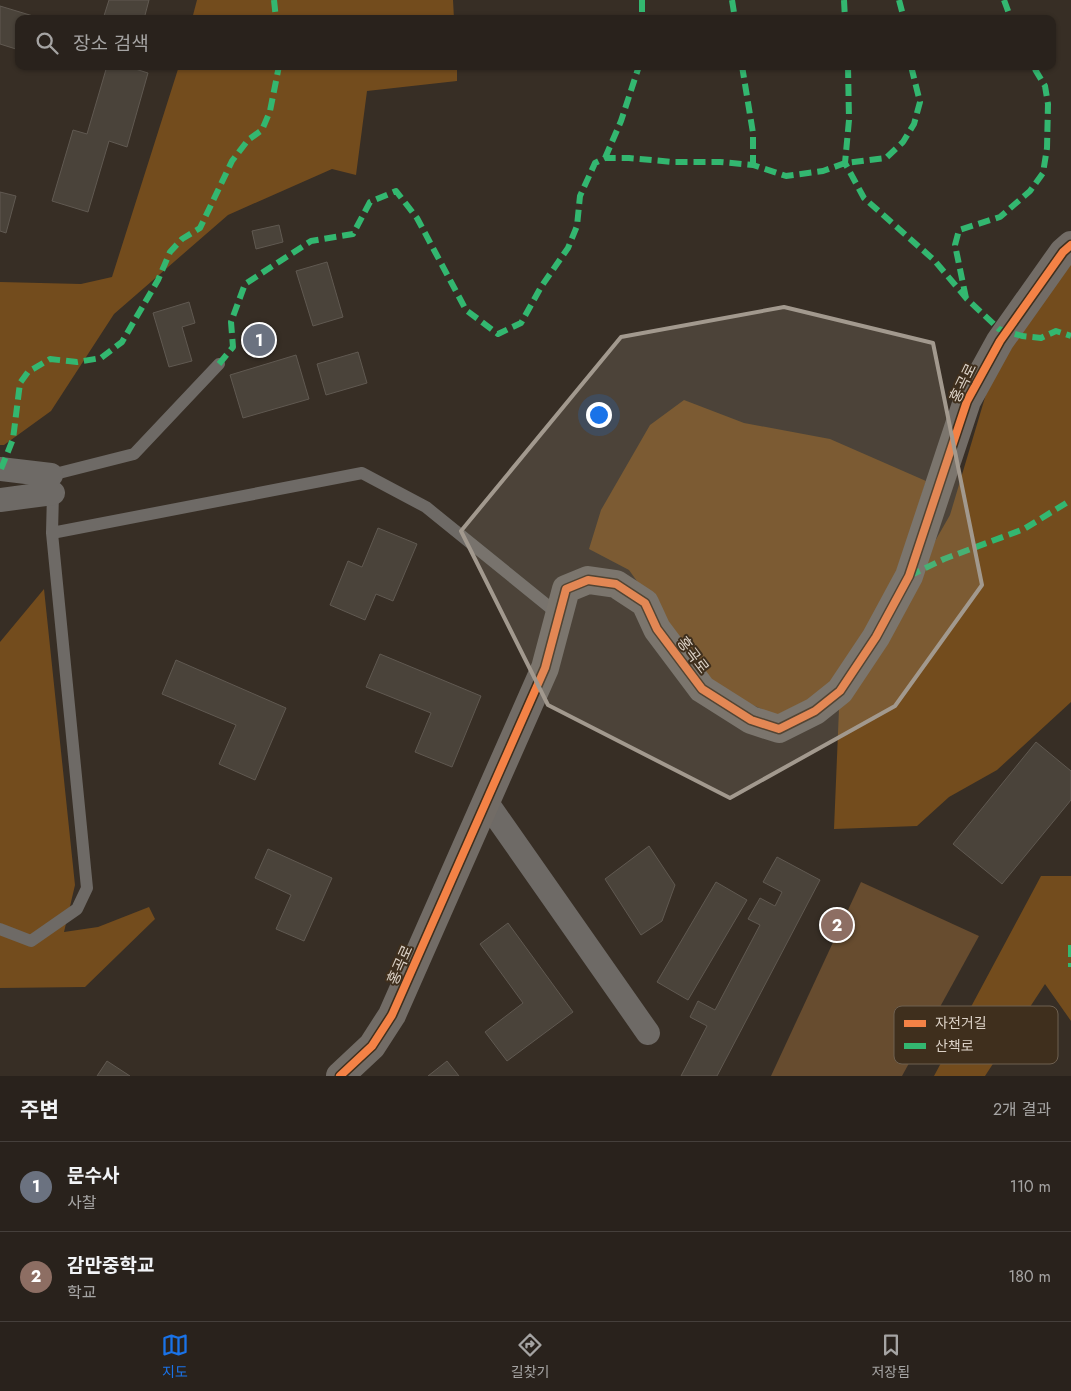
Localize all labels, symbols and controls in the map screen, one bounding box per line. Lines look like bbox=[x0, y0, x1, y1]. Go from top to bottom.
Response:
search box bbox=[15, 15, 1056, 70]
icon: search bbox=[33, 29, 61, 57]
text: 장소 검색 bbox=[73, 30, 149, 57]
pin: 1 bbox=[243, 321, 275, 359]
street label: 홍곡로 bbox=[944, 360, 982, 406]
your location bbox=[586, 402, 612, 428]
street label: 홍곡로 bbox=[672, 632, 714, 678]
pin: 2 bbox=[821, 906, 853, 944]
street label: 홍곡로 bbox=[382, 942, 418, 988]
legend bbox=[894, 1006, 1058, 1064]
text: 자전거길 bbox=[935, 1013, 987, 1033]
text: 산책로 bbox=[935, 1036, 974, 1056]
text: 주변 bbox=[20, 1095, 59, 1125]
text: 2개 결과 bbox=[993, 1098, 1051, 1121]
text: 문수사 bbox=[67, 1162, 119, 1189]
text: 1 bbox=[32, 1175, 40, 1198]
text: 110 m bbox=[1010, 1175, 1051, 1198]
text: 사찰 bbox=[67, 1191, 96, 1214]
text: 감만중학교 bbox=[67, 1252, 154, 1279]
text: 2 bbox=[31, 1265, 41, 1288]
text: 180 m bbox=[1008, 1265, 1051, 1288]
text: 학교 bbox=[67, 1281, 96, 1304]
tab: 지도 bbox=[161, 1331, 189, 1382]
tab: 길찾기 bbox=[511, 1331, 550, 1382]
tab: 저장됨 bbox=[871, 1331, 910, 1382]

